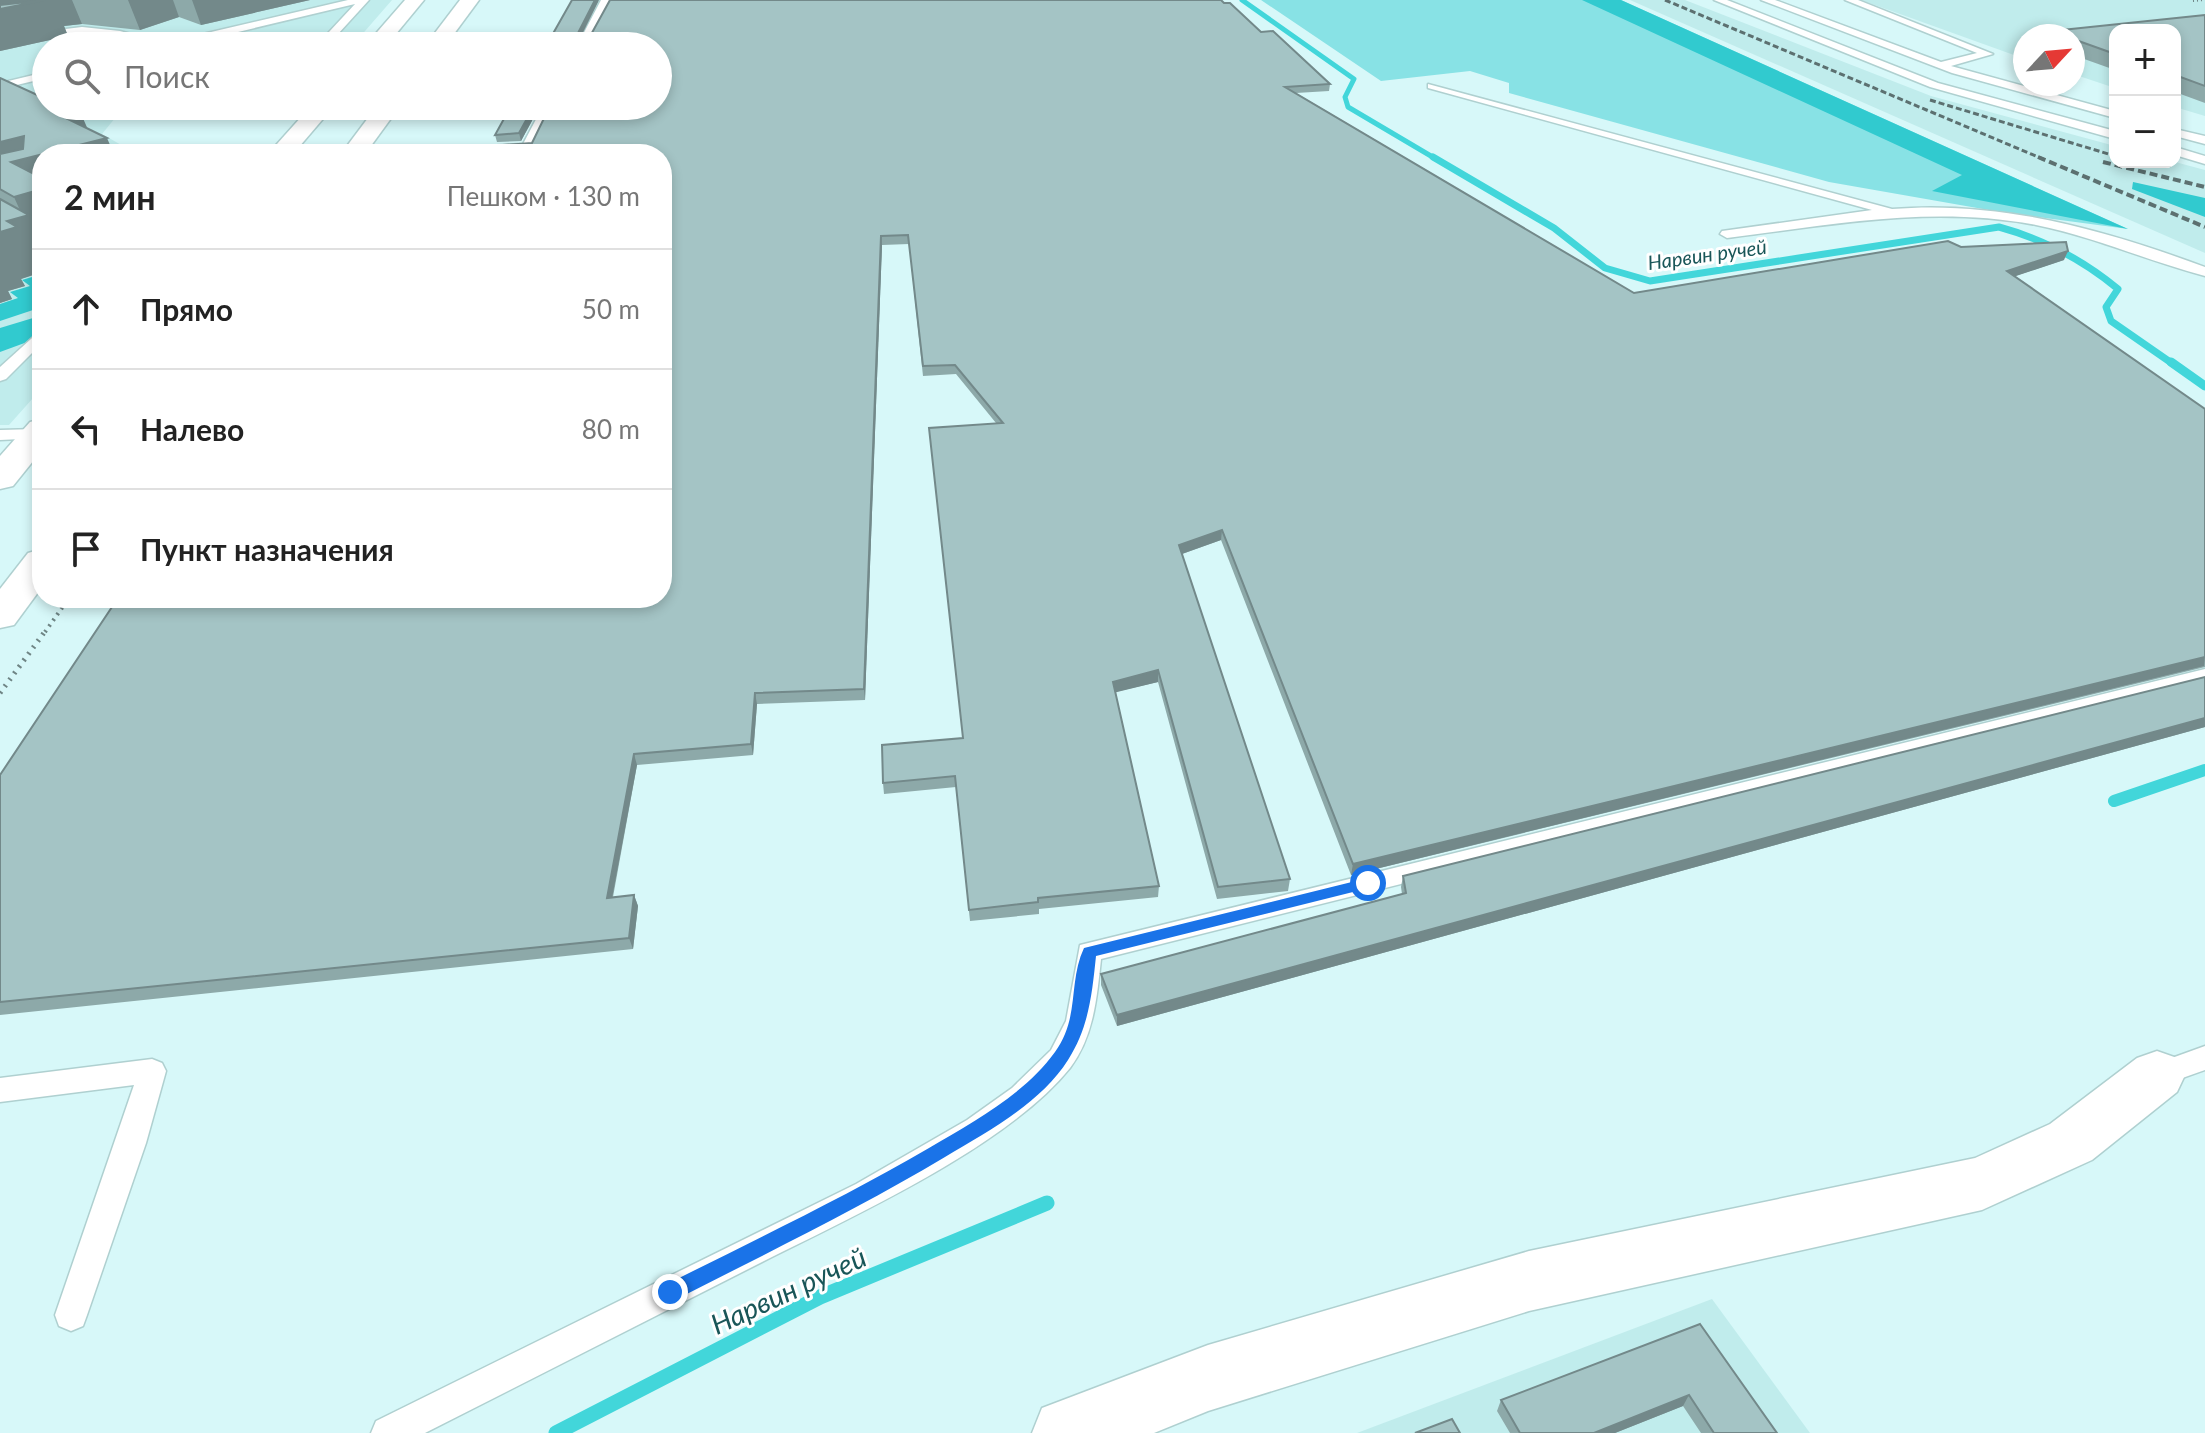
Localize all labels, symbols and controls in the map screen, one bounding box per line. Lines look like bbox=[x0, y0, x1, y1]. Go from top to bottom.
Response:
north arrow bbox=[2013, 24, 2085, 96]
map controls bbox=[2109, 24, 2181, 168]
button: + bbox=[2109, 24, 2181, 96]
search box bbox=[32, 32, 672, 120]
icon: search bbox=[60, 54, 104, 98]
text: Поиск bbox=[124, 58, 210, 94]
button: − bbox=[2109, 96, 2181, 168]
text: 2 мин bbox=[64, 176, 156, 217]
text: Пешком · 130 m bbox=[447, 180, 640, 212]
water label: Нарвин ручей bbox=[1646, 234, 1768, 274]
icon: ahead bbox=[64, 287, 108, 331]
text: Прямо bbox=[140, 291, 233, 327]
text: 50 m bbox=[582, 293, 640, 325]
icon: left bbox=[64, 407, 108, 451]
text: Налево bbox=[140, 411, 244, 447]
text: 80 m bbox=[582, 413, 640, 445]
icon: arrive bbox=[64, 527, 108, 571]
text: Пункт назначения bbox=[140, 531, 394, 567]
route start bbox=[1350, 865, 1386, 901]
water label: Нарвин ручей bbox=[705, 1239, 871, 1341]
route end bbox=[652, 1274, 688, 1310]

